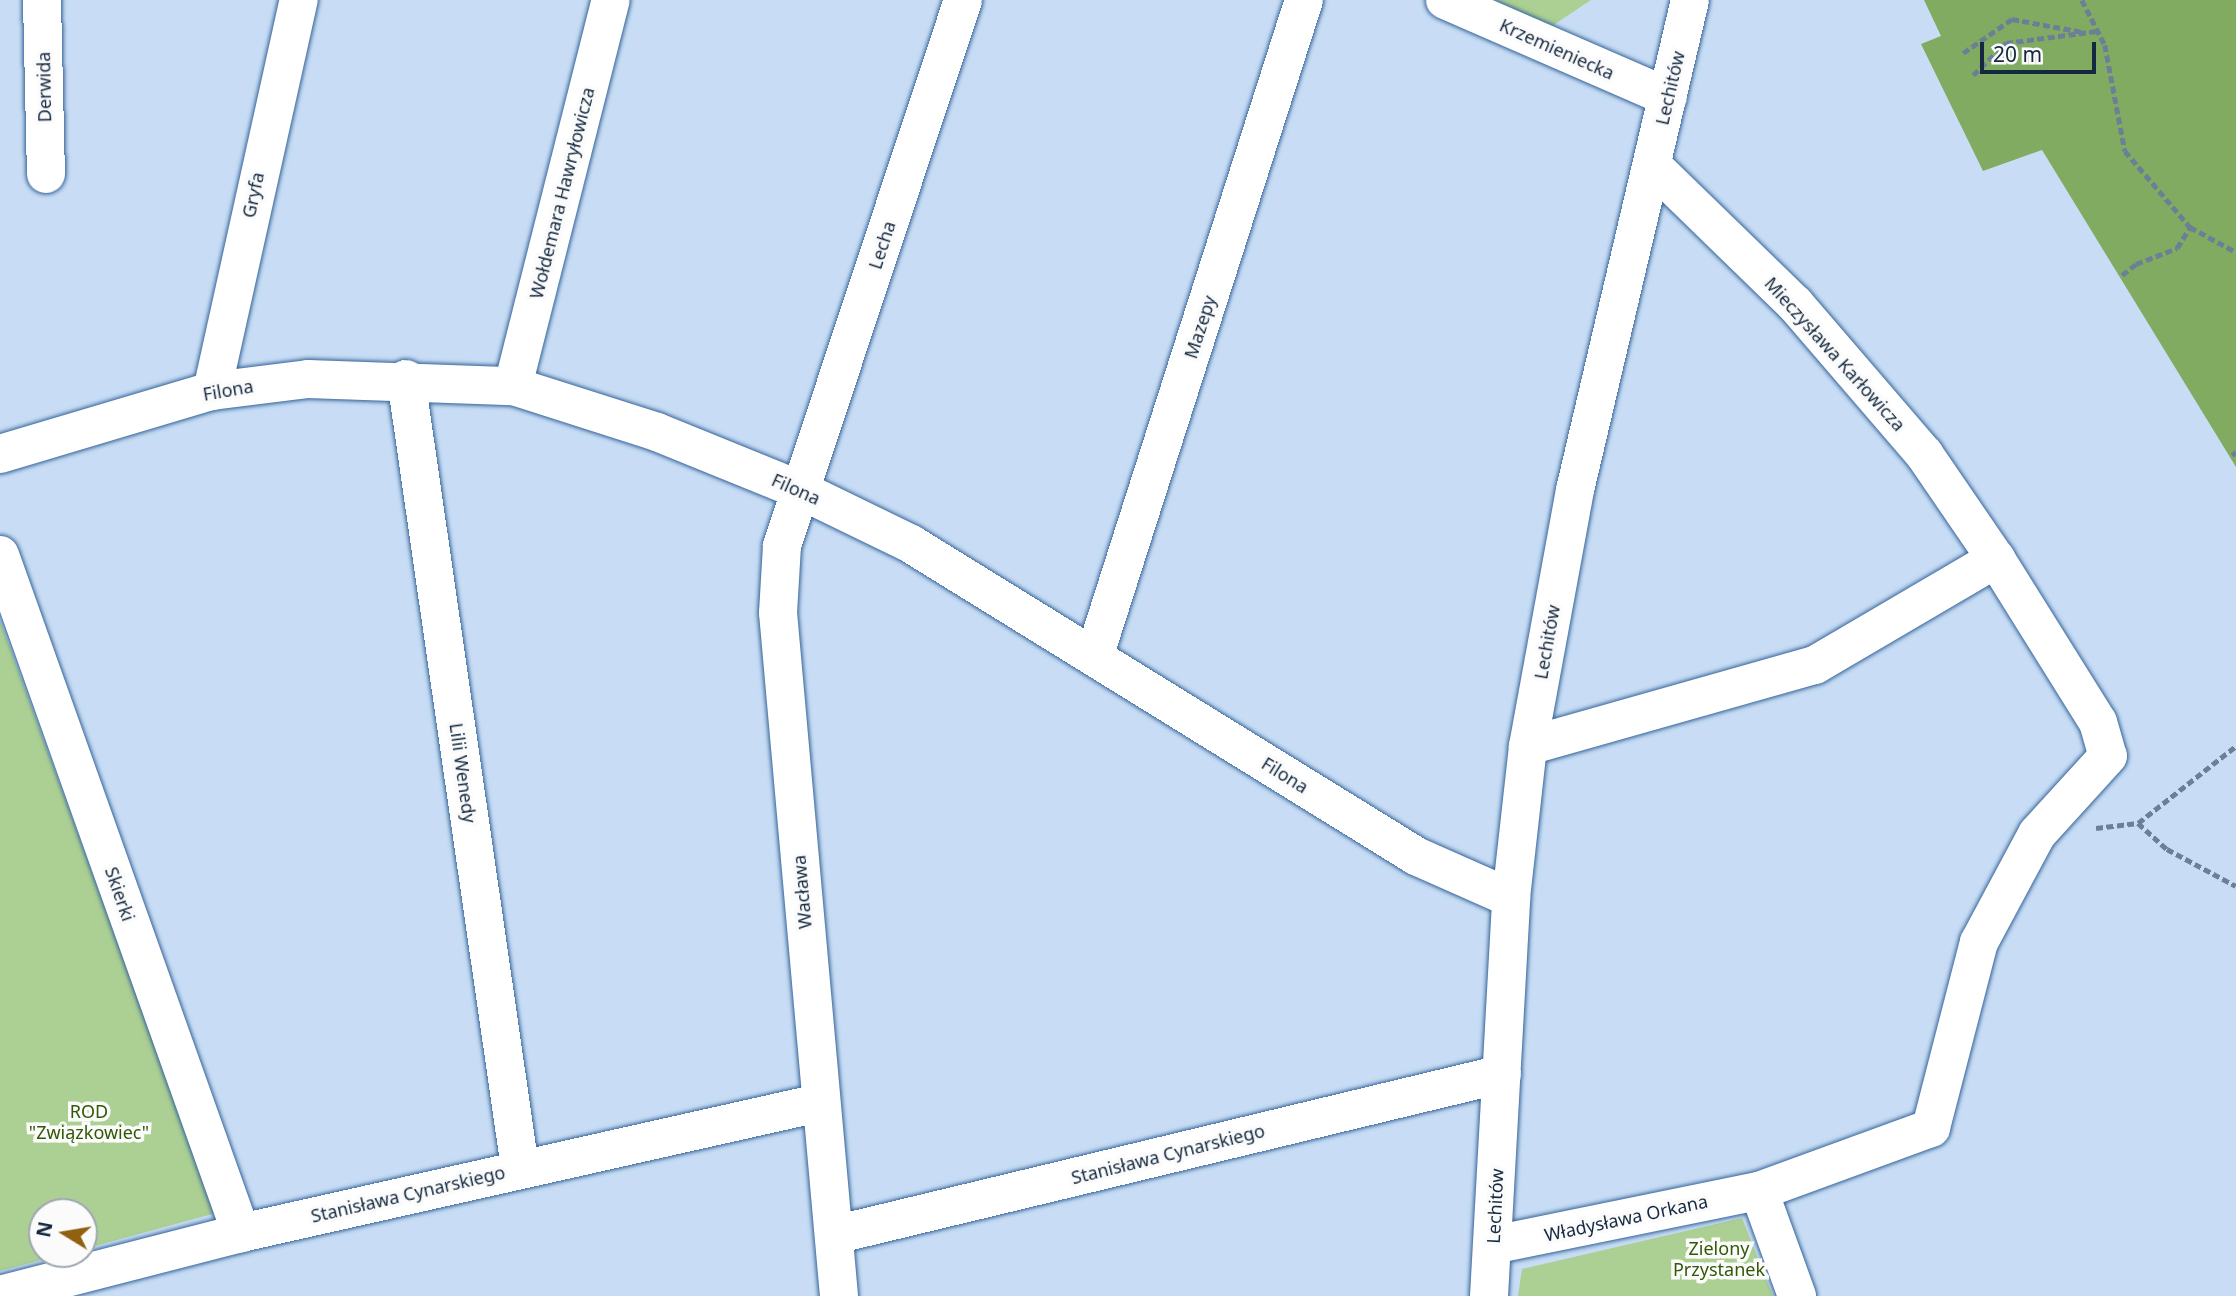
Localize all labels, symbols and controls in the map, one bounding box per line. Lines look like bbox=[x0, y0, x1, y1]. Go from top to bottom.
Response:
street label: Krzemieniecka bbox=[1496, 14, 1618, 84]
scale bar bbox=[1984, 28, 2100, 72]
text: 20 m bbox=[1993, 40, 2042, 68]
street label: Lechitów bbox=[1651, 49, 1689, 127]
street label: Derwida bbox=[33, 51, 55, 123]
street label: Wołdemara Hawryłowicza bbox=[525, 85, 599, 301]
street label: Gryfa bbox=[238, 170, 268, 220]
street label: Lecha bbox=[864, 218, 900, 272]
street label: Mieczysława Karłowicza bbox=[1760, 273, 1910, 435]
street label: Mazepy bbox=[1180, 293, 1220, 361]
street label: Filona bbox=[201, 375, 255, 405]
street label: Filona bbox=[768, 469, 824, 509]
street label: Lechitów bbox=[1530, 603, 1564, 681]
street label: Lilii Wenedy bbox=[445, 722, 481, 824]
street label: Filona bbox=[1258, 752, 1312, 798]
street label: Wacława bbox=[788, 854, 816, 930]
street label: Skierki bbox=[101, 864, 139, 924]
park label: ROD "Związkowiec" bbox=[29, 1101, 149, 1144]
street label: Stanisława Cynarskiego bbox=[1069, 1119, 1267, 1189]
street label: Stanisława Cynarskiego bbox=[309, 1161, 507, 1227]
street label: Lechitów bbox=[1482, 1168, 1508, 1244]
street label: Władysława Orkana bbox=[1542, 1190, 1710, 1246]
north arrow bbox=[28, 1198, 98, 1268]
text: N bbox=[30, 1219, 59, 1239]
park label: Zielony Przystanek bbox=[1673, 1238, 1765, 1280]

